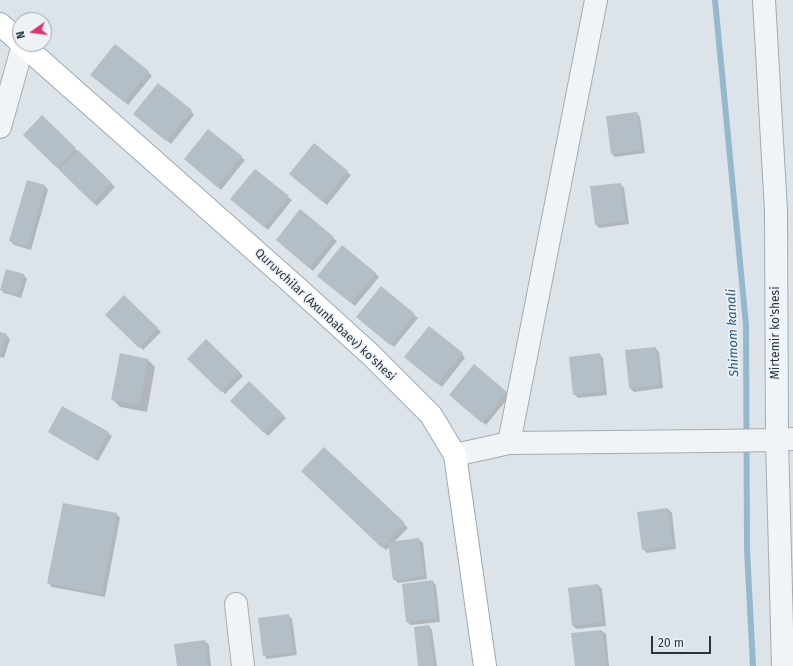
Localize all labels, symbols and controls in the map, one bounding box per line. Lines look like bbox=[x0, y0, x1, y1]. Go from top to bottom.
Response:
north arrow bbox=[12, 12, 52, 52]
text: N bbox=[14, 30, 28, 40]
street label: Quruvchilar (Axunbabaev) ko'shesi bbox=[252, 246, 398, 384]
street label: Mirtemir ko'shesi bbox=[769, 286, 783, 380]
water label: Shimom kanali bbox=[724, 289, 742, 377]
scale bar bbox=[653, 628, 713, 654]
text: 20 m bbox=[658, 636, 684, 650]

